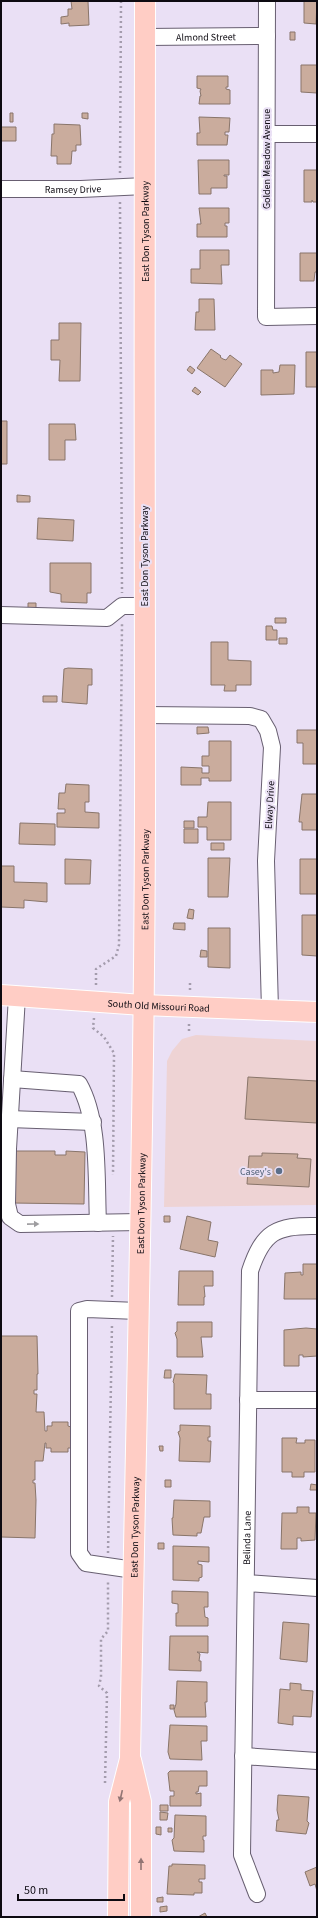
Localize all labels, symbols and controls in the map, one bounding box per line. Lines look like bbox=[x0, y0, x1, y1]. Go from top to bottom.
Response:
street label: Almond Street bbox=[176, 30, 237, 45]
street label: Golden Meadow Avenue bbox=[260, 109, 274, 209]
street label: East Don Tyson Parkway bbox=[139, 181, 153, 282]
street label: Ramsey Drive bbox=[45, 182, 102, 197]
street label: East Don Tyson Parkway bbox=[138, 505, 152, 607]
street label: Elway Drive bbox=[262, 781, 278, 830]
street label: East Don Tyson Parkway bbox=[138, 829, 153, 930]
street label: South Old Missouri Road bbox=[107, 997, 210, 1016]
street label: East Don Tyson Parkway bbox=[134, 1153, 150, 1254]
place label: Casey's bbox=[240, 1165, 271, 1179]
marker: Casey's bbox=[274, 1166, 284, 1176]
one-way arrow bbox=[27, 1221, 40, 1227]
street label: East Don Tyson Parkway bbox=[127, 1476, 143, 1578]
street label: Belinda Lane bbox=[240, 1511, 255, 1565]
one-way arrow bbox=[117, 1790, 123, 1802]
one-way arrow bbox=[138, 1857, 144, 1870]
scale bar bbox=[18, 1876, 124, 1902]
text: 50 m bbox=[24, 1882, 48, 1899]

